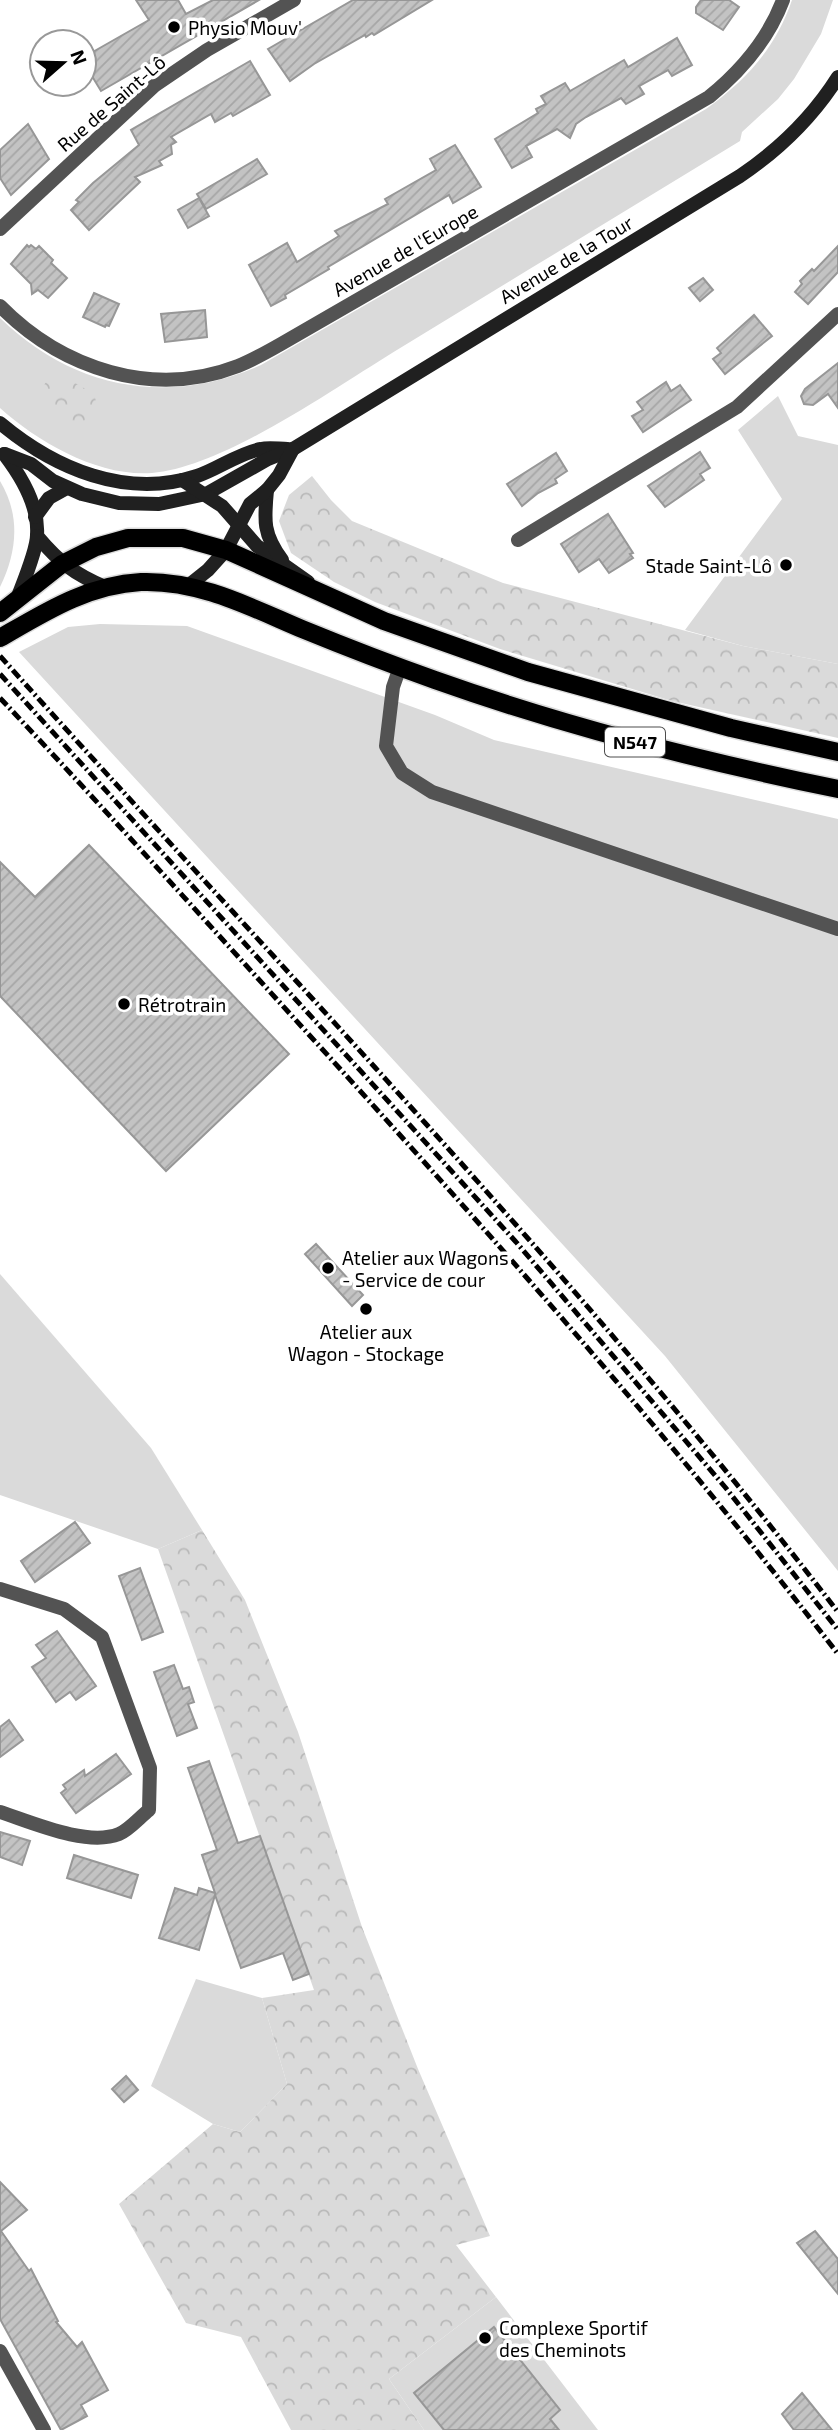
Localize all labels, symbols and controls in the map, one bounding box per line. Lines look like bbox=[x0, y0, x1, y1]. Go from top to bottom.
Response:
place label: Physio Mouv' bbox=[188, 16, 302, 39]
marker: Physio Mouv' bbox=[166, 19, 182, 35]
north arrow bbox=[28, 28, 98, 98]
text: N bbox=[66, 47, 93, 67]
street label: Rue de Saint-Lô bbox=[52, 50, 170, 156]
street label: Avenue de l'Europe bbox=[329, 199, 481, 301]
street label: Avenue de la Tour bbox=[495, 210, 637, 308]
place label: Stade Saint-Lô bbox=[645, 554, 772, 577]
marker: Stade Saint-Lô bbox=[778, 557, 794, 573]
road number: N547 bbox=[605, 728, 665, 756]
place label: Rétrotrain bbox=[138, 993, 226, 1016]
marker: Rétrotrain bbox=[116, 996, 132, 1012]
place label: Atelier aux Wagons - Service de cour bbox=[342, 1246, 509, 1291]
marker: Atelier aux Wagons - Service de cour bbox=[320, 1260, 336, 1276]
marker: Atelier aux Wagon - Stockage bbox=[358, 1301, 374, 1317]
place label: Atelier aux Wagon - Stockage bbox=[288, 1320, 444, 1365]
place label: Complexe Sportif des Cheminots bbox=[499, 2316, 648, 2361]
marker: Complexe Sportif des Cheminots bbox=[477, 2330, 493, 2346]

